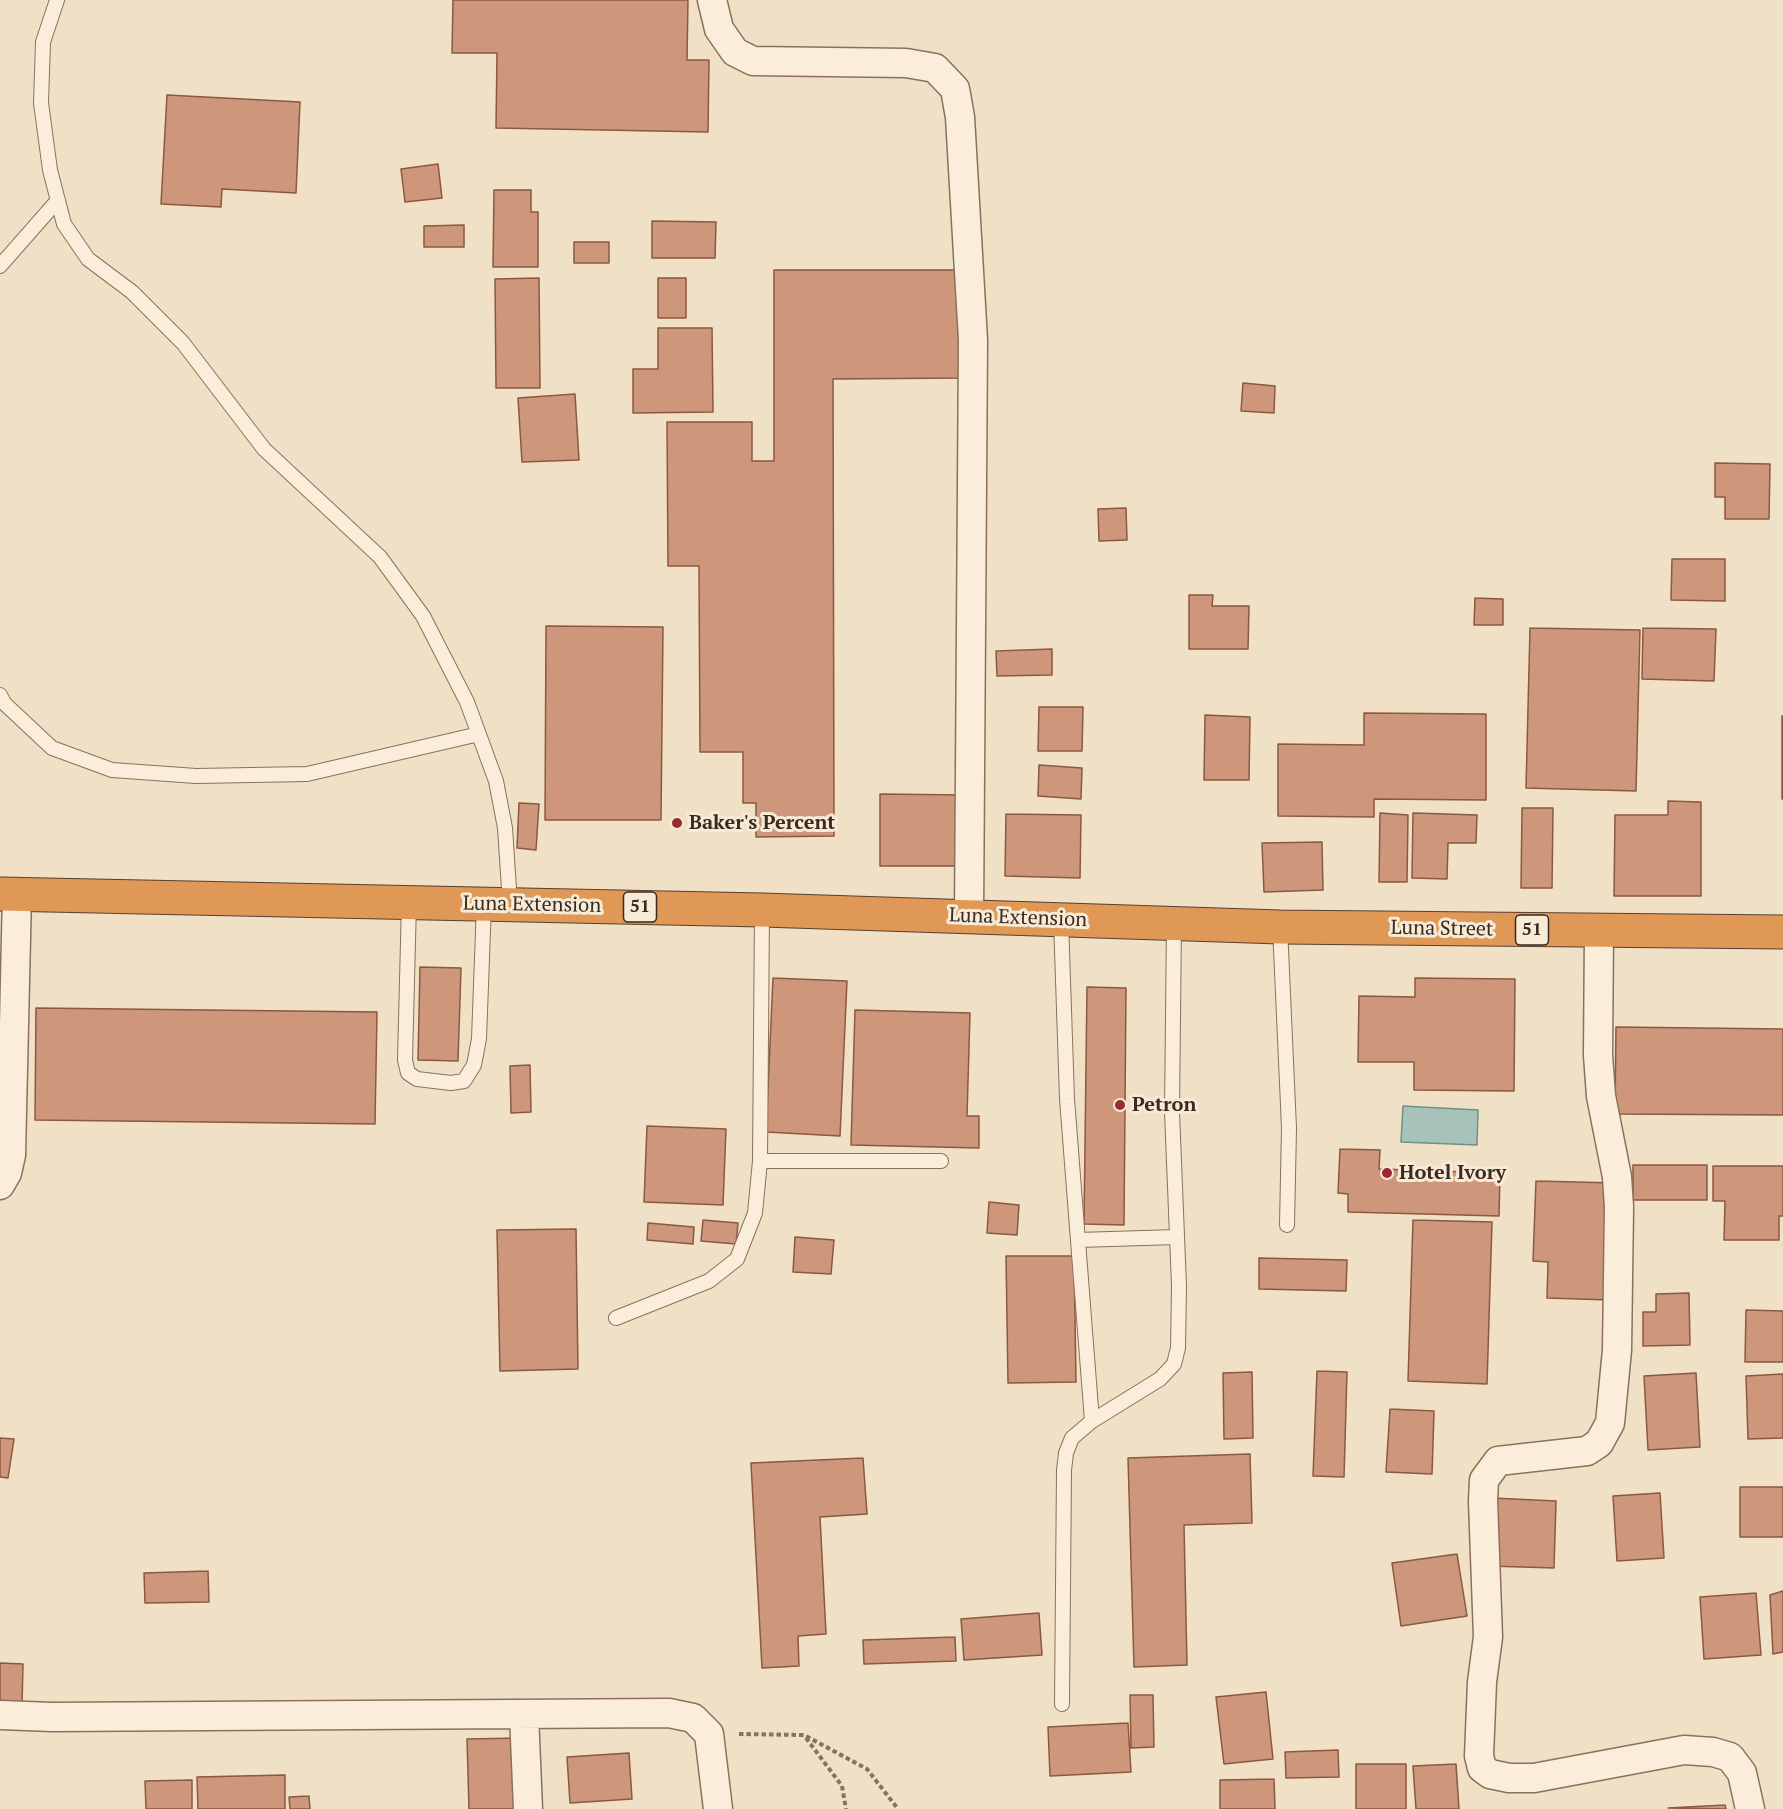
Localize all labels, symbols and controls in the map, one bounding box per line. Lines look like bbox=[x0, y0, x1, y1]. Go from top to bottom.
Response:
place label: Baker's Percent bbox=[689, 811, 835, 835]
marker: Baker's Percent bbox=[670, 816, 684, 830]
street label: Luna Extension bbox=[463, 892, 601, 918]
road number: 51 bbox=[624, 892, 656, 922]
street label: Luna Extension bbox=[948, 904, 1088, 932]
road number: 51 bbox=[1516, 915, 1549, 945]
street label: Luna Street bbox=[1390, 916, 1494, 942]
place label: Petron bbox=[1132, 1093, 1196, 1117]
marker: Petron bbox=[1113, 1098, 1127, 1112]
place label: Hotel Ivory bbox=[1399, 1161, 1506, 1185]
marker: Hotel Ivory bbox=[1380, 1166, 1394, 1180]

